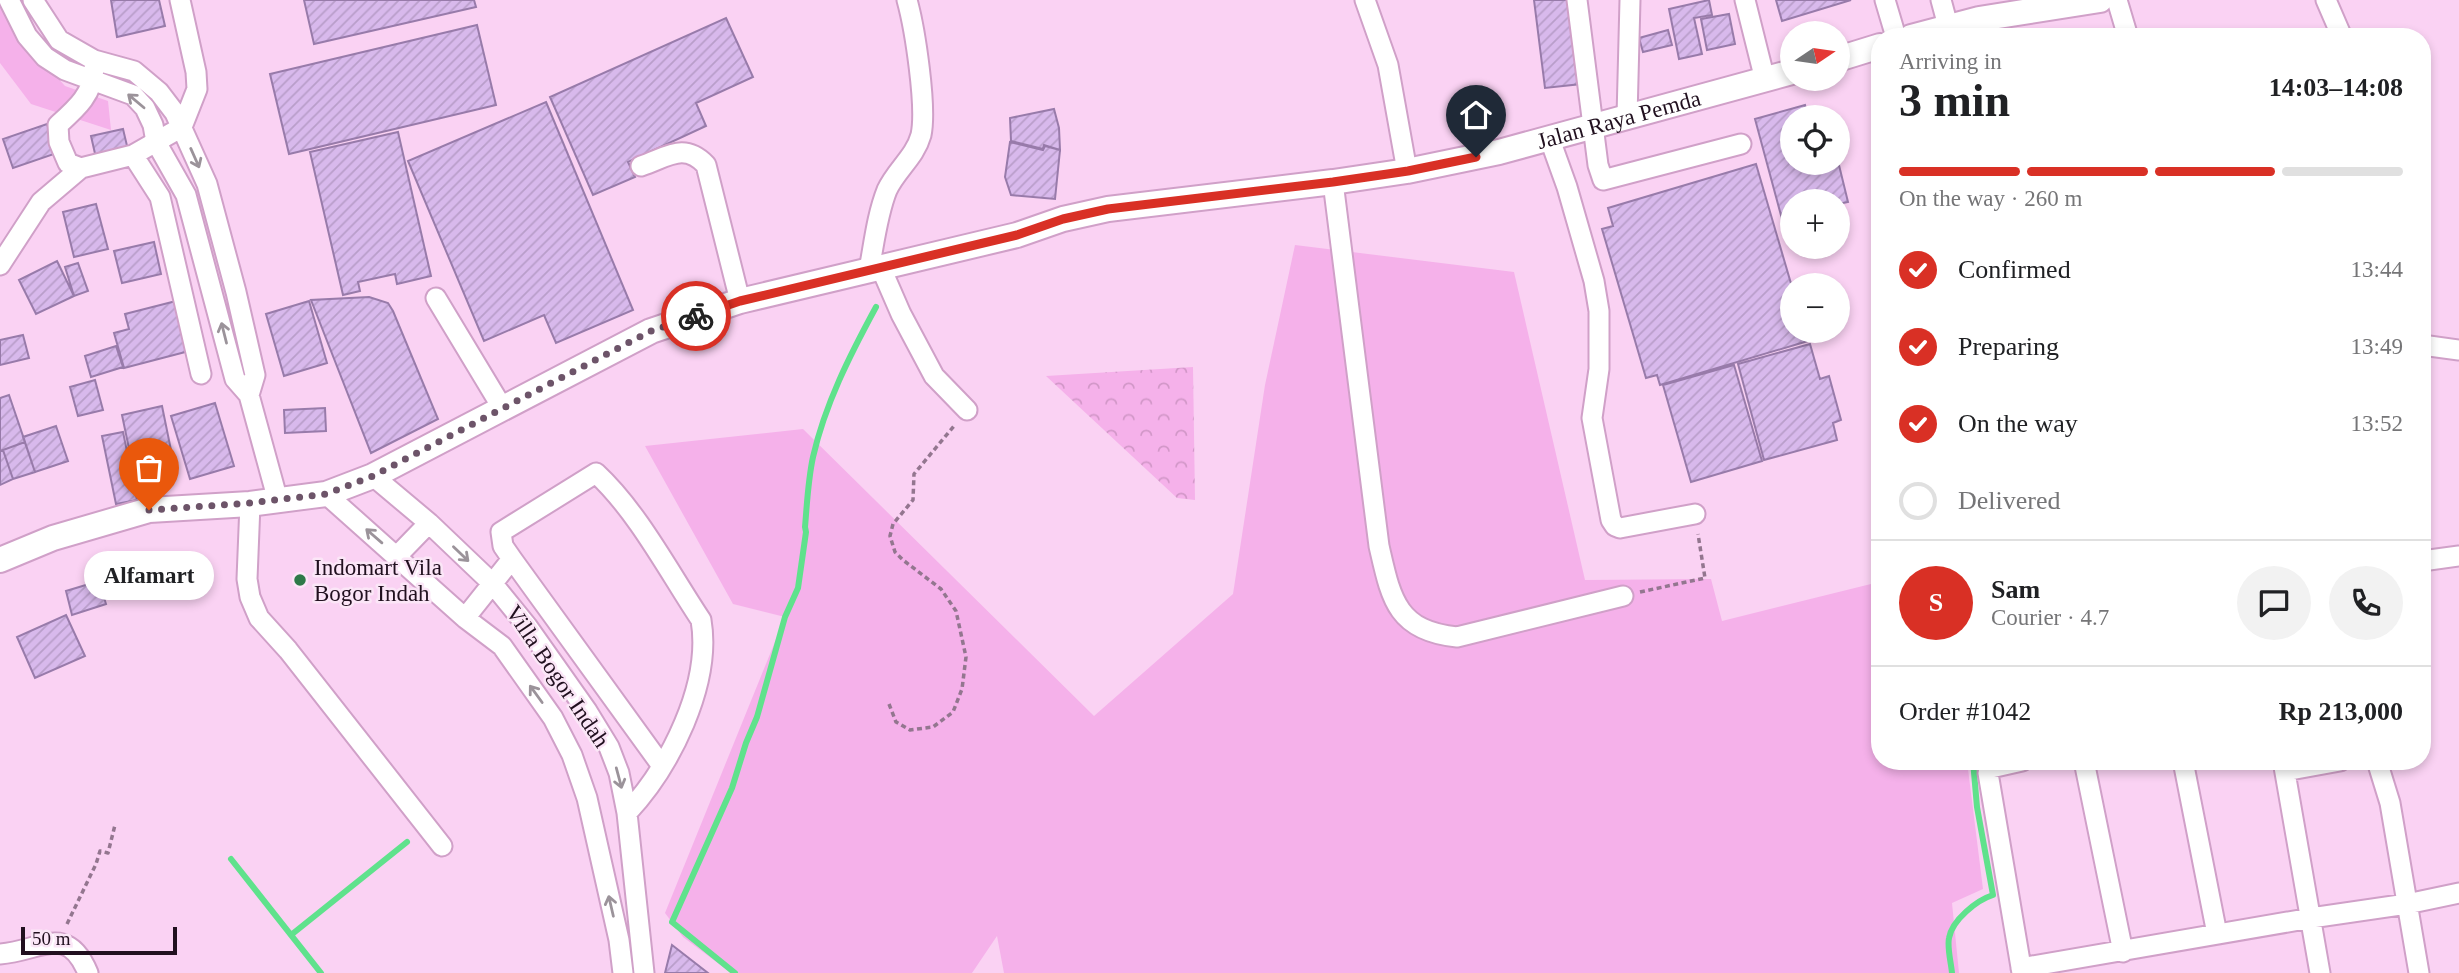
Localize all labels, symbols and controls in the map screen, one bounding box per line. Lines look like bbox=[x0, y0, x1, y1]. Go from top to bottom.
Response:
north arrow bbox=[1780, 21, 1850, 91]
map controls bbox=[1780, 21, 1850, 343]
text: Arriving in bbox=[1899, 49, 2002, 74]
text: 14:03–14:08 bbox=[2269, 73, 2403, 102]
text: 3 min bbox=[1899, 75, 2010, 126]
pin bbox=[1446, 85, 1506, 157]
street label: Jalan Raya Pemda bbox=[1534, 86, 1703, 154]
one-way arrow bbox=[127, 93, 145, 109]
icon: home bbox=[1457, 96, 1495, 134]
button: locate bbox=[1780, 105, 1850, 175]
one-way arrow bbox=[189, 147, 202, 168]
text: On the way · 260 m bbox=[1899, 186, 2082, 211]
button: + bbox=[1780, 189, 1850, 259]
icon: check bbox=[1899, 251, 1937, 289]
text: Confirmed bbox=[1958, 255, 2071, 284]
text: 13:44 bbox=[2351, 257, 2403, 282]
button: − bbox=[1780, 273, 1850, 343]
courier bbox=[661, 281, 731, 351]
icon: bike bbox=[677, 297, 715, 335]
one-way arrow bbox=[216, 323, 229, 345]
icon: check bbox=[1899, 328, 1937, 366]
text: Preparing bbox=[1958, 332, 2059, 361]
text: 13:49 bbox=[2351, 334, 2403, 359]
icon: check bbox=[1899, 405, 1937, 443]
text: On the way bbox=[1958, 409, 2078, 438]
text: 13:52 bbox=[2351, 411, 2403, 436]
pin bbox=[119, 438, 179, 510]
icon: bag bbox=[130, 449, 168, 487]
text: Delivered bbox=[1958, 486, 2061, 515]
one-way arrow bbox=[365, 528, 383, 544]
one-way arrow bbox=[452, 546, 470, 562]
callout: Alfamart bbox=[84, 552, 214, 601]
place label: Indomart Vila Bogor Indah bbox=[314, 555, 442, 606]
text: Alfamart bbox=[104, 563, 194, 588]
button: chat bbox=[2237, 566, 2311, 640]
button: phone bbox=[2329, 566, 2403, 640]
marker: Indomart Vila Bogor Indah bbox=[292, 572, 308, 588]
text: Sam bbox=[1991, 575, 2040, 604]
text: S bbox=[1929, 588, 1943, 617]
street label: Villa Bogor Indah bbox=[501, 600, 615, 752]
text: Courier · 4.7 bbox=[1991, 605, 2109, 630]
one-way arrow bbox=[528, 685, 543, 704]
text: Order #1042 bbox=[1899, 697, 2031, 726]
text: Rp 213,000 bbox=[2279, 697, 2403, 726]
one-way arrow bbox=[613, 766, 626, 788]
one-way arrow bbox=[604, 895, 617, 918]
scale bar bbox=[21, 924, 177, 956]
text: 50 m bbox=[32, 928, 71, 949]

